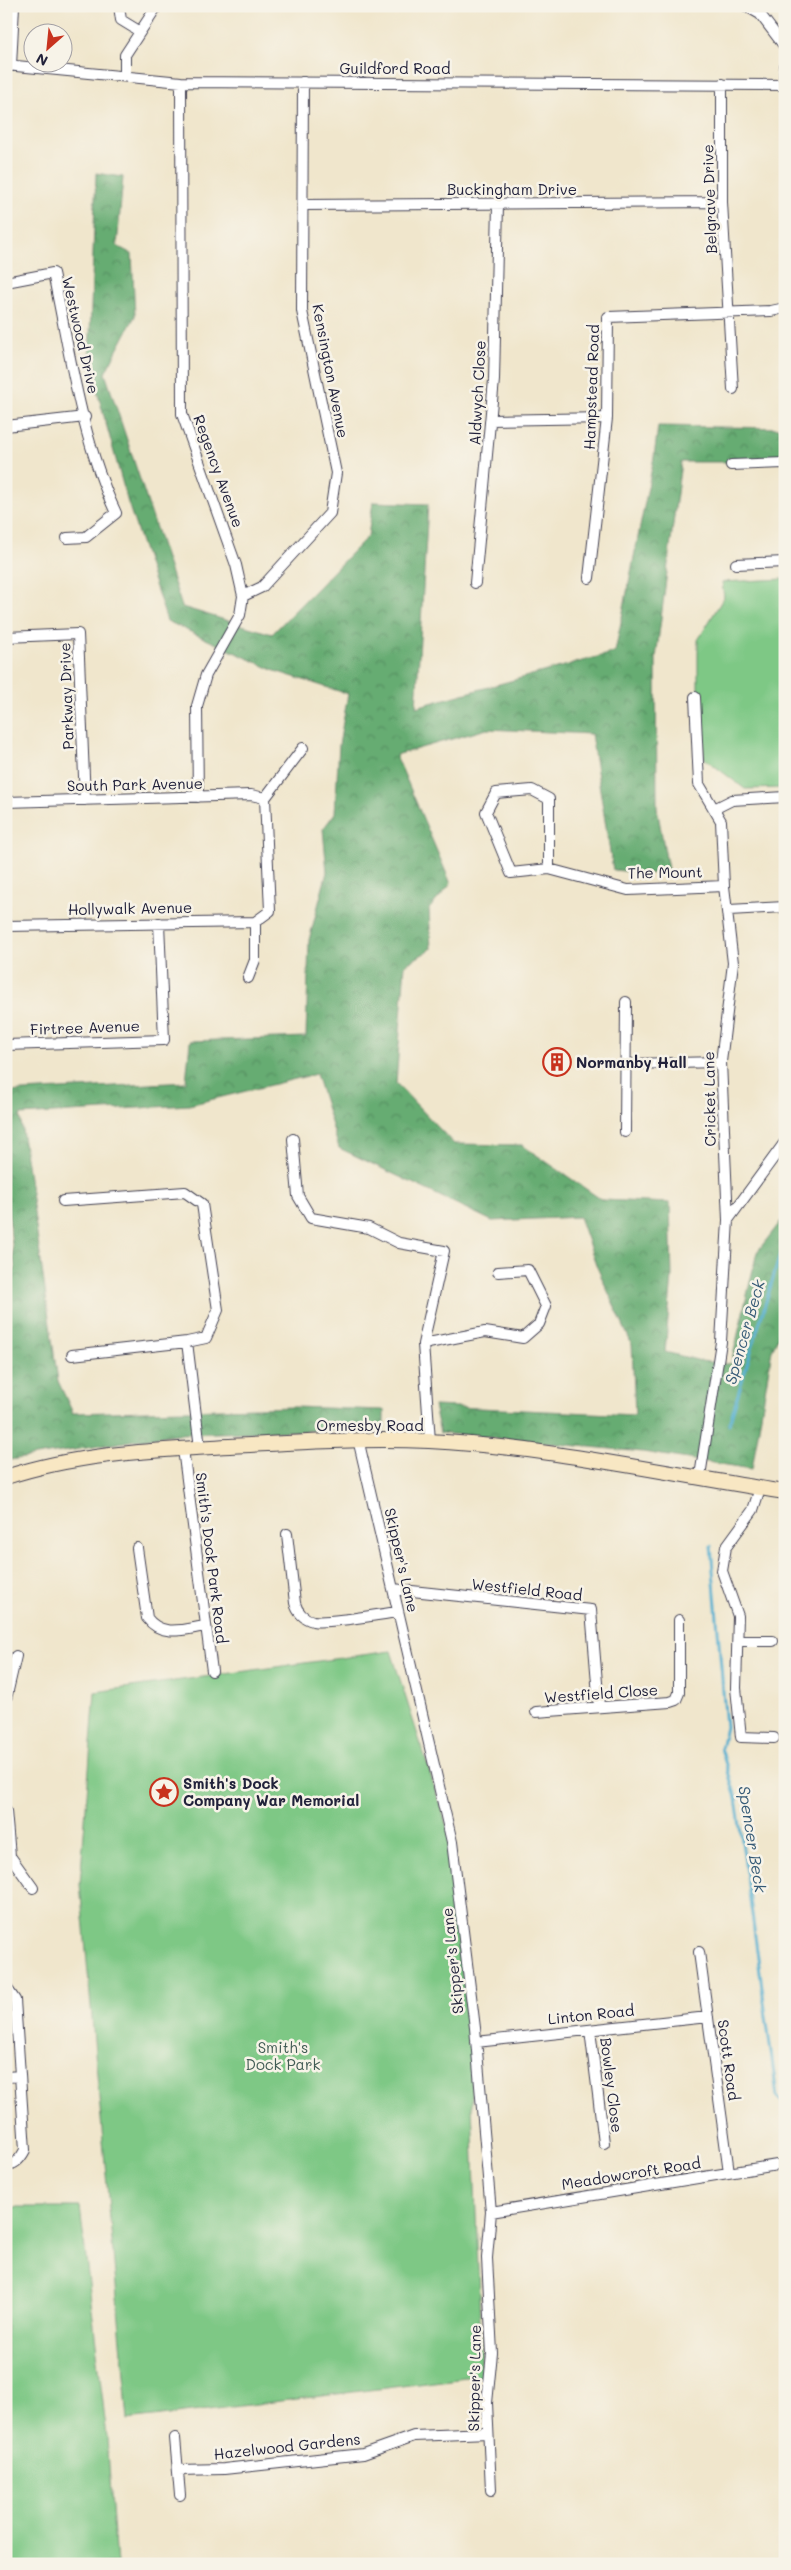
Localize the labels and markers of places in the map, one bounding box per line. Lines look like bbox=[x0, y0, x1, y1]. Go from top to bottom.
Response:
building icon: Normanby Hall bbox=[542, 1047, 572, 1077]
place label: Normanby Hall bbox=[576, 1052, 687, 1072]
place label: Smith's Dock Company War Memorial bbox=[183, 1773, 359, 1810]
place icon: Smith's Dock Company War Memorial bbox=[149, 1777, 179, 1807]

